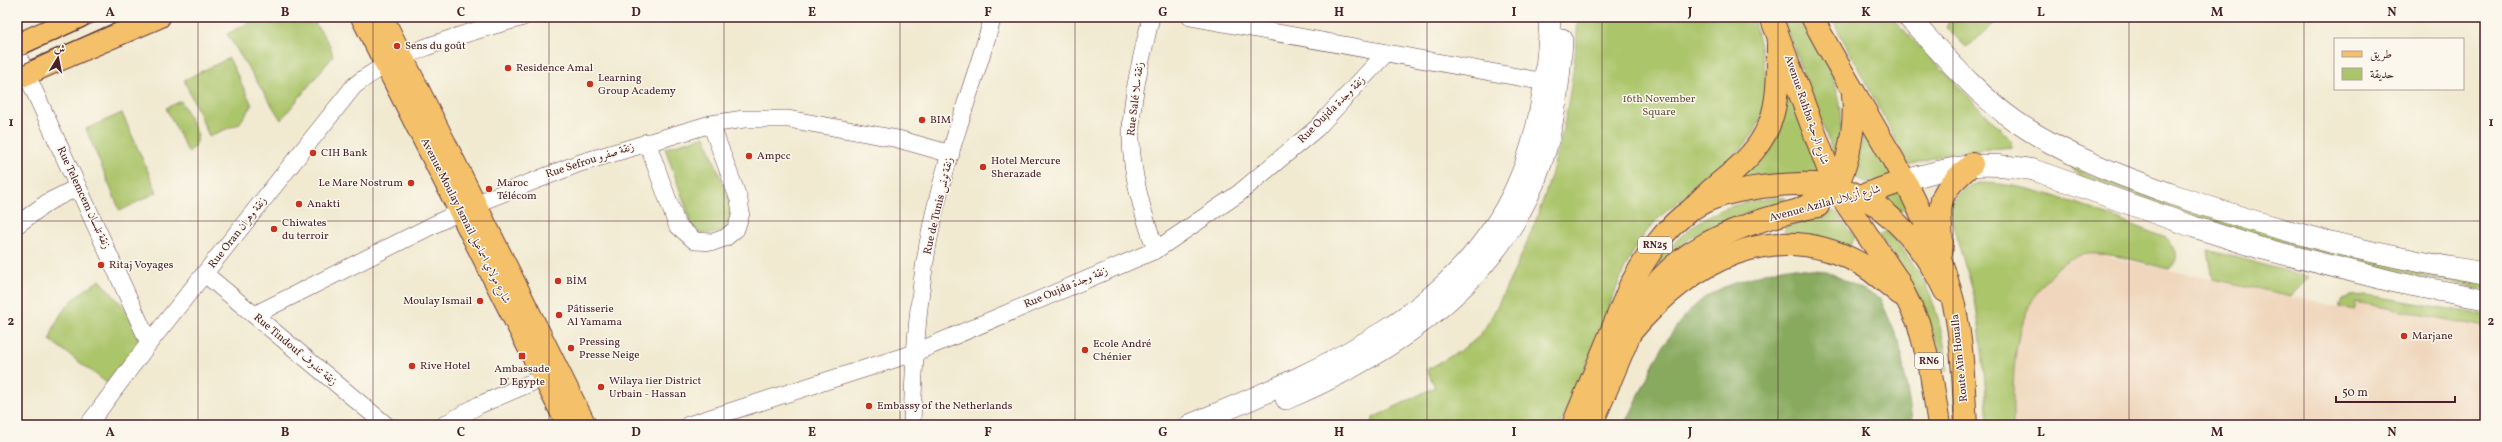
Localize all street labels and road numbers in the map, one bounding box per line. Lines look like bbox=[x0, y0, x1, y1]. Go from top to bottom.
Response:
street label: Avenue Rahba شارع الرحبة bbox=[1779, 53, 1832, 167]
street label: Rue Salé زنقة سلا bbox=[1124, 61, 1148, 137]
street label: Rue Oujda زنقة وجدة bbox=[1295, 73, 1369, 147]
street label: Avenue Moulay Ismail شارع مولاي اسماعيل bbox=[417, 136, 513, 306]
street label: Rue Sefrou زنقة صفرو bbox=[544, 140, 636, 182]
street label: Rue Telemcem زنقة تلمسان bbox=[53, 144, 113, 252]
street label: Rue de Tunis زنقة تونس bbox=[921, 156, 957, 256]
street label: Avenue Azilal شارع أزيلال bbox=[1767, 180, 1883, 227]
street label: Rue Oran زنقة وهران bbox=[205, 194, 271, 272]
road number: RN25 bbox=[1638, 237, 1672, 253]
street label: Rue Oujda زنقة وجدة bbox=[1022, 264, 1110, 312]
street label: Rue Tindouf زنقة تندوف bbox=[250, 311, 340, 389]
street label: Route Aïn Houalla bbox=[1948, 313, 1972, 403]
road number: RN6 bbox=[1915, 353, 1943, 369]

